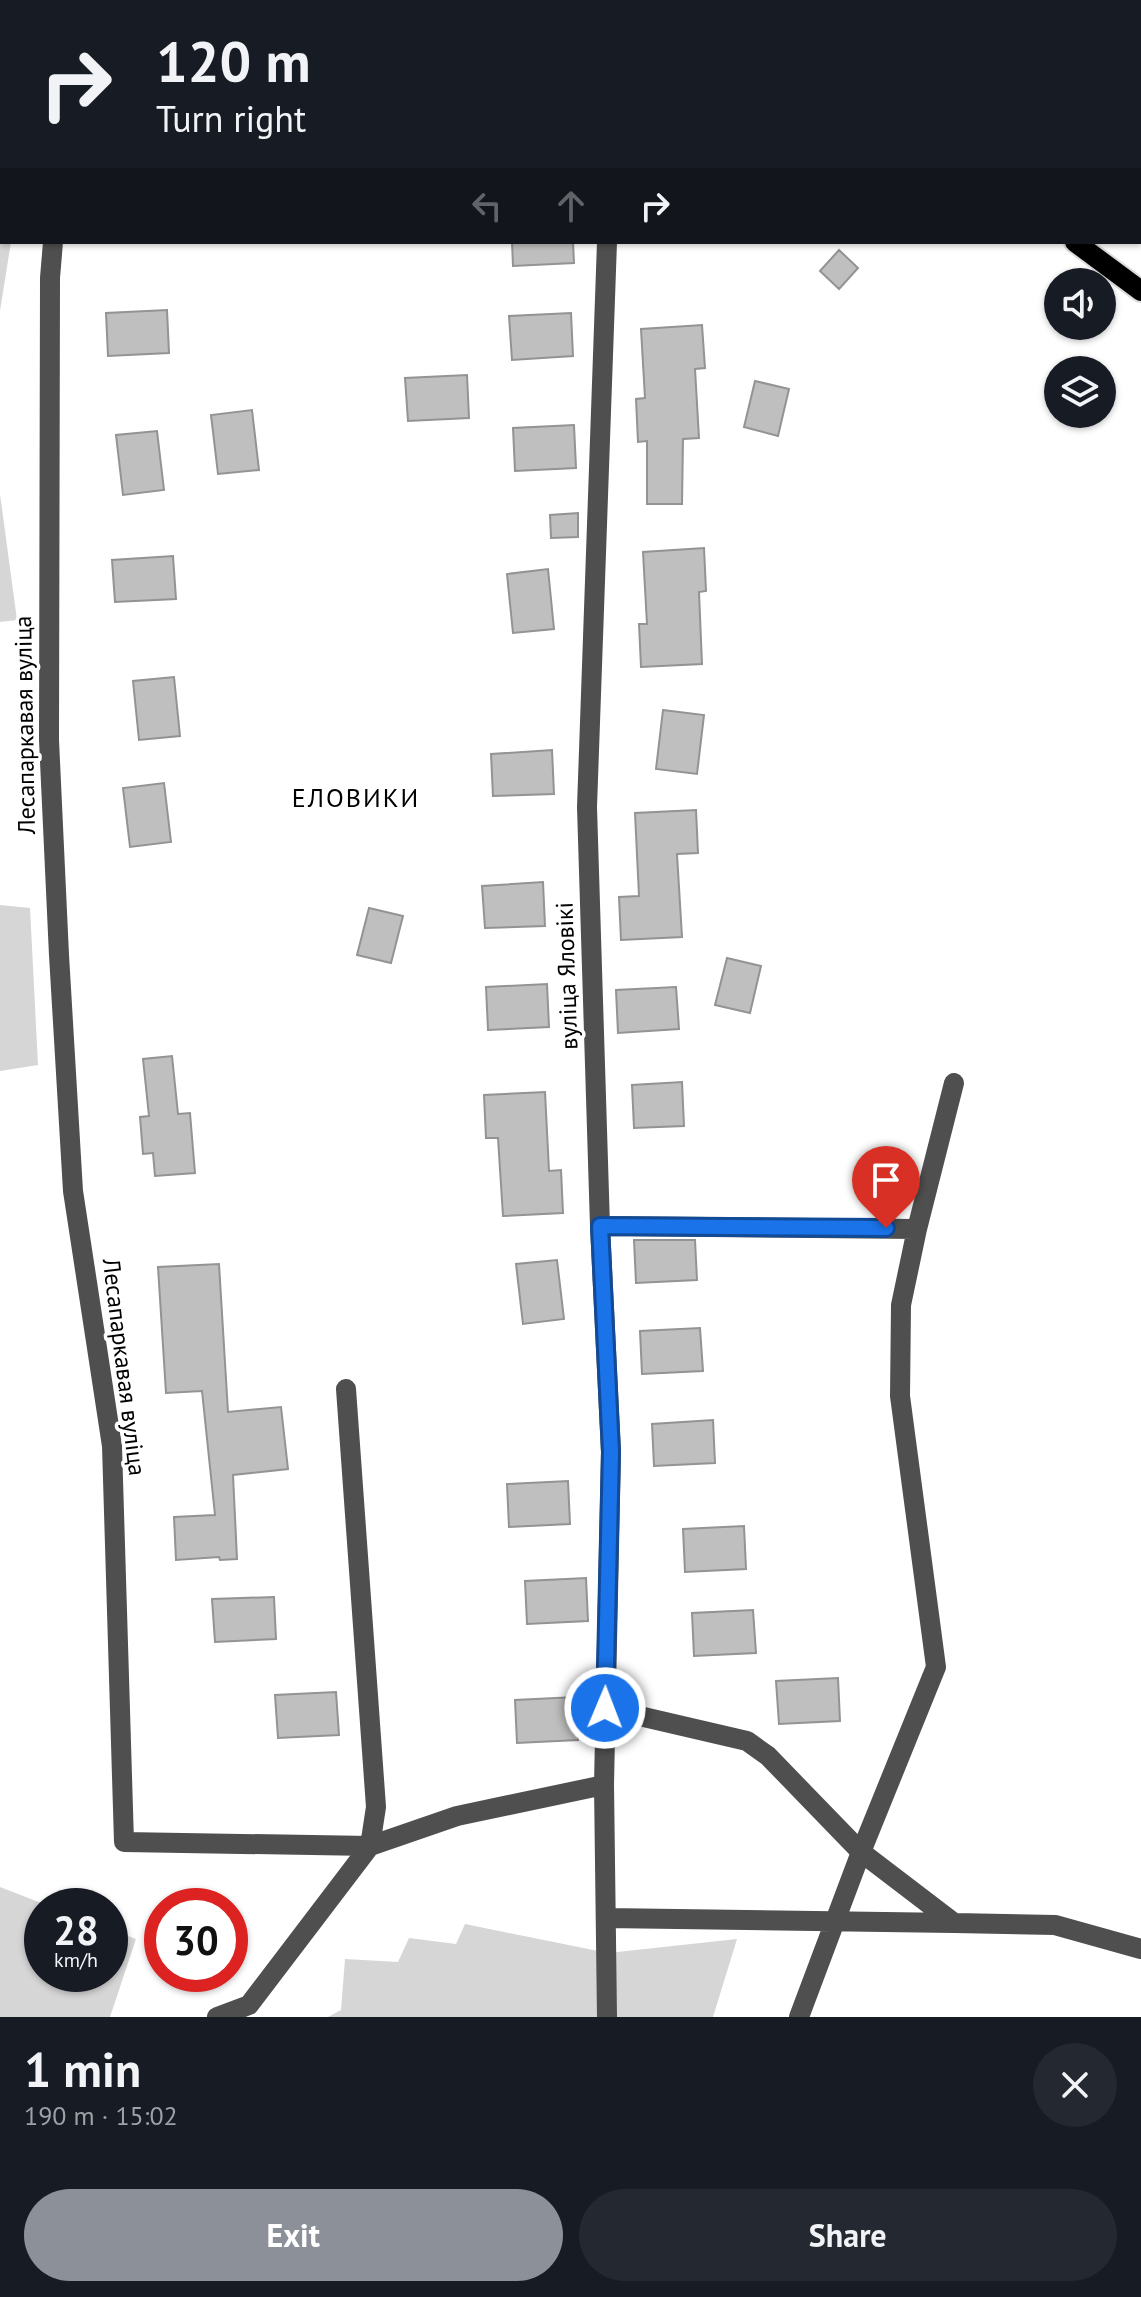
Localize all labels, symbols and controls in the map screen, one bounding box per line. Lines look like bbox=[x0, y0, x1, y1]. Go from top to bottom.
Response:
text: 120 m bbox=[156, 25, 311, 97]
icon: right bbox=[24, 32, 128, 136]
text: Turn right bbox=[156, 95, 306, 142]
icon: left bbox=[465, 184, 509, 228]
icon: ahead bbox=[549, 184, 593, 228]
icon: right bbox=[633, 184, 677, 228]
map controls bbox=[1044, 268, 1116, 428]
button: sound bbox=[1044, 268, 1116, 340]
button: layers bbox=[1044, 356, 1116, 428]
street label: Лесапаркавая вуліца bbox=[7, 615, 42, 836]
district label: ЕЛОВИКИ bbox=[292, 781, 420, 814]
street label: вуліца Яловікі bbox=[548, 902, 585, 1050]
pin bbox=[852, 1146, 920, 1228]
icon: arrive bbox=[864, 1158, 908, 1202]
street label: Лесапаркавая вуліца bbox=[96, 1255, 153, 1477]
position arrow bbox=[563, 1666, 647, 1750]
speed limit sign: 30 bbox=[144, 1888, 248, 1992]
text: 28 bbox=[53, 1904, 99, 1956]
text: km/h bbox=[54, 1947, 98, 1973]
text: 1 min bbox=[24, 2038, 141, 2100]
button: close bbox=[1033, 2043, 1117, 2127]
text: 190 m · 15:02 bbox=[24, 2099, 178, 2132]
button: Exit bbox=[24, 2189, 563, 2281]
button: Share bbox=[579, 2189, 1117, 2281]

